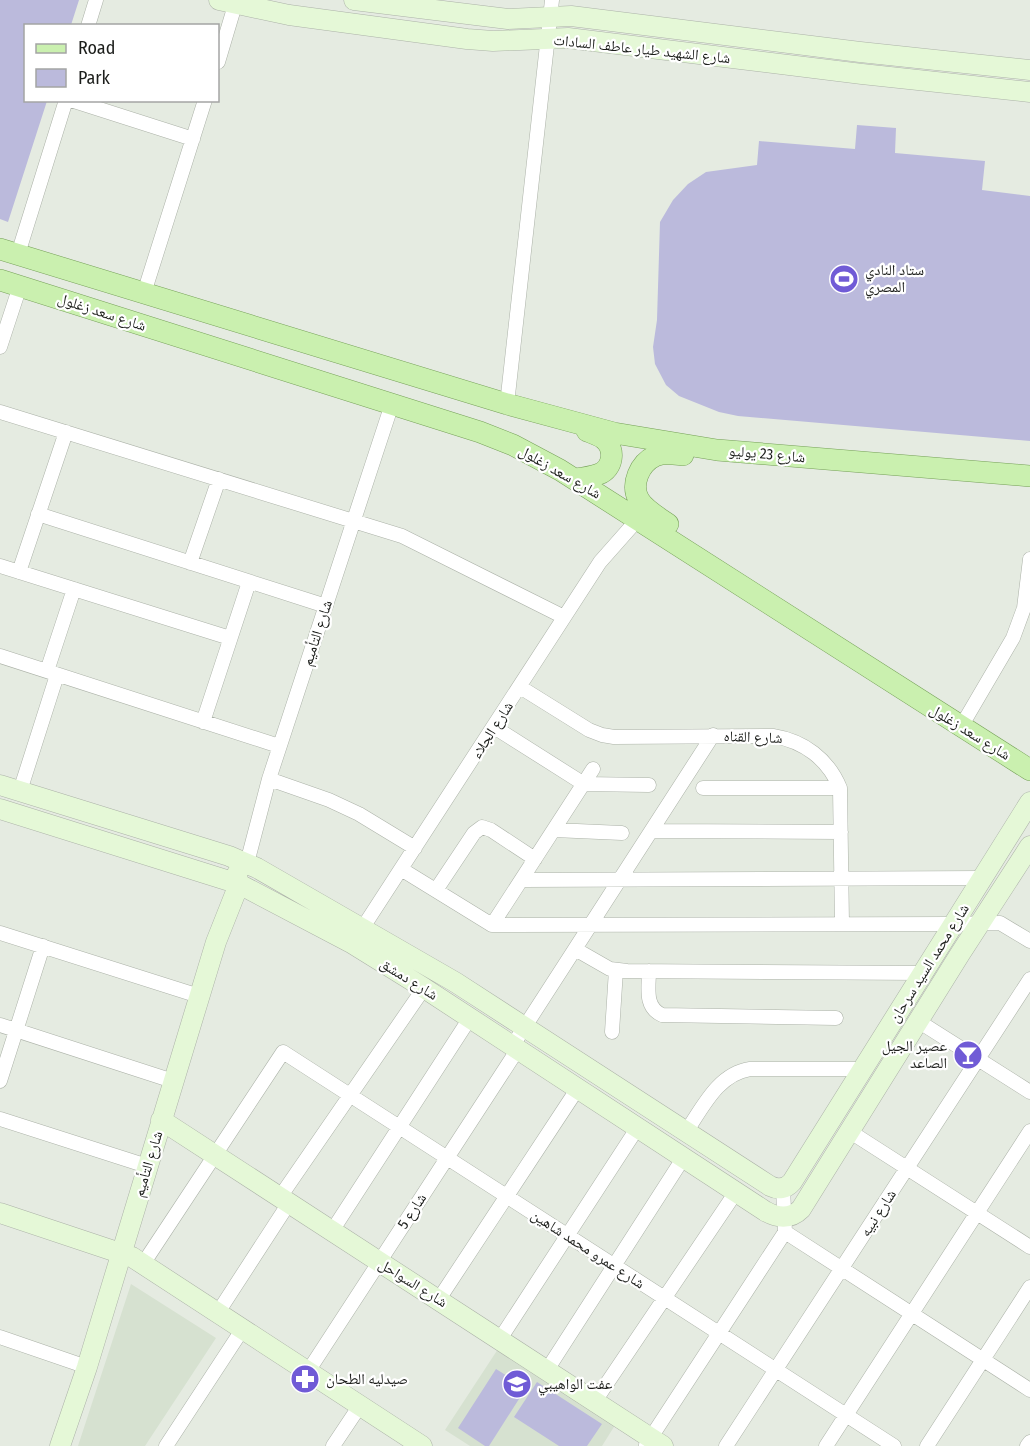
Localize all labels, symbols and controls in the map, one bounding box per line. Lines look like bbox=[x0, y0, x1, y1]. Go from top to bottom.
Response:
legend bbox=[24, 24, 219, 102]
street label: شارع الشهيد طيار عاطف السادات bbox=[553, 31, 731, 68]
text: Road bbox=[78, 37, 115, 59]
text: Park bbox=[78, 67, 111, 89]
place label: ستاد النادي المصري bbox=[865, 261, 924, 299]
sports icon: ستاد النادي المصري bbox=[828, 263, 860, 295]
street label: شارع سعد زغلول bbox=[55, 289, 149, 336]
street label: شارع سعد زغلول bbox=[515, 441, 604, 504]
street label: شارع 23 يوليو bbox=[728, 442, 806, 467]
street label: شارع التأميم bbox=[298, 598, 337, 669]
street label: شارع الجلاء bbox=[467, 698, 518, 762]
street label: شارع سعد زغلول bbox=[926, 700, 1014, 765]
street label: شارع القناه bbox=[723, 727, 783, 748]
street label: شارع محمد السيد سرحان bbox=[885, 900, 974, 1026]
street label: شارع دمشق bbox=[376, 954, 441, 1005]
place label: عصير الجيل الصاعد bbox=[882, 1037, 947, 1072]
bar icon: عصير الجيل الصاعد bbox=[952, 1039, 984, 1071]
street label: شارع التأميم bbox=[129, 1129, 168, 1200]
street label: شارع نبيه bbox=[856, 1186, 901, 1241]
street label: شارع 5 bbox=[394, 1190, 431, 1233]
street label: شارع عمرو محمد شاهين bbox=[527, 1206, 648, 1293]
street label: شارع السواحل bbox=[375, 1255, 451, 1312]
pharmacy icon: صيدليه الطحان bbox=[289, 1363, 321, 1395]
school or university icon: عفت الواهيبي bbox=[501, 1368, 533, 1400]
place label: صيدليه الطحان bbox=[326, 1370, 408, 1389]
place label: عفت الواهيبي bbox=[538, 1375, 613, 1396]

